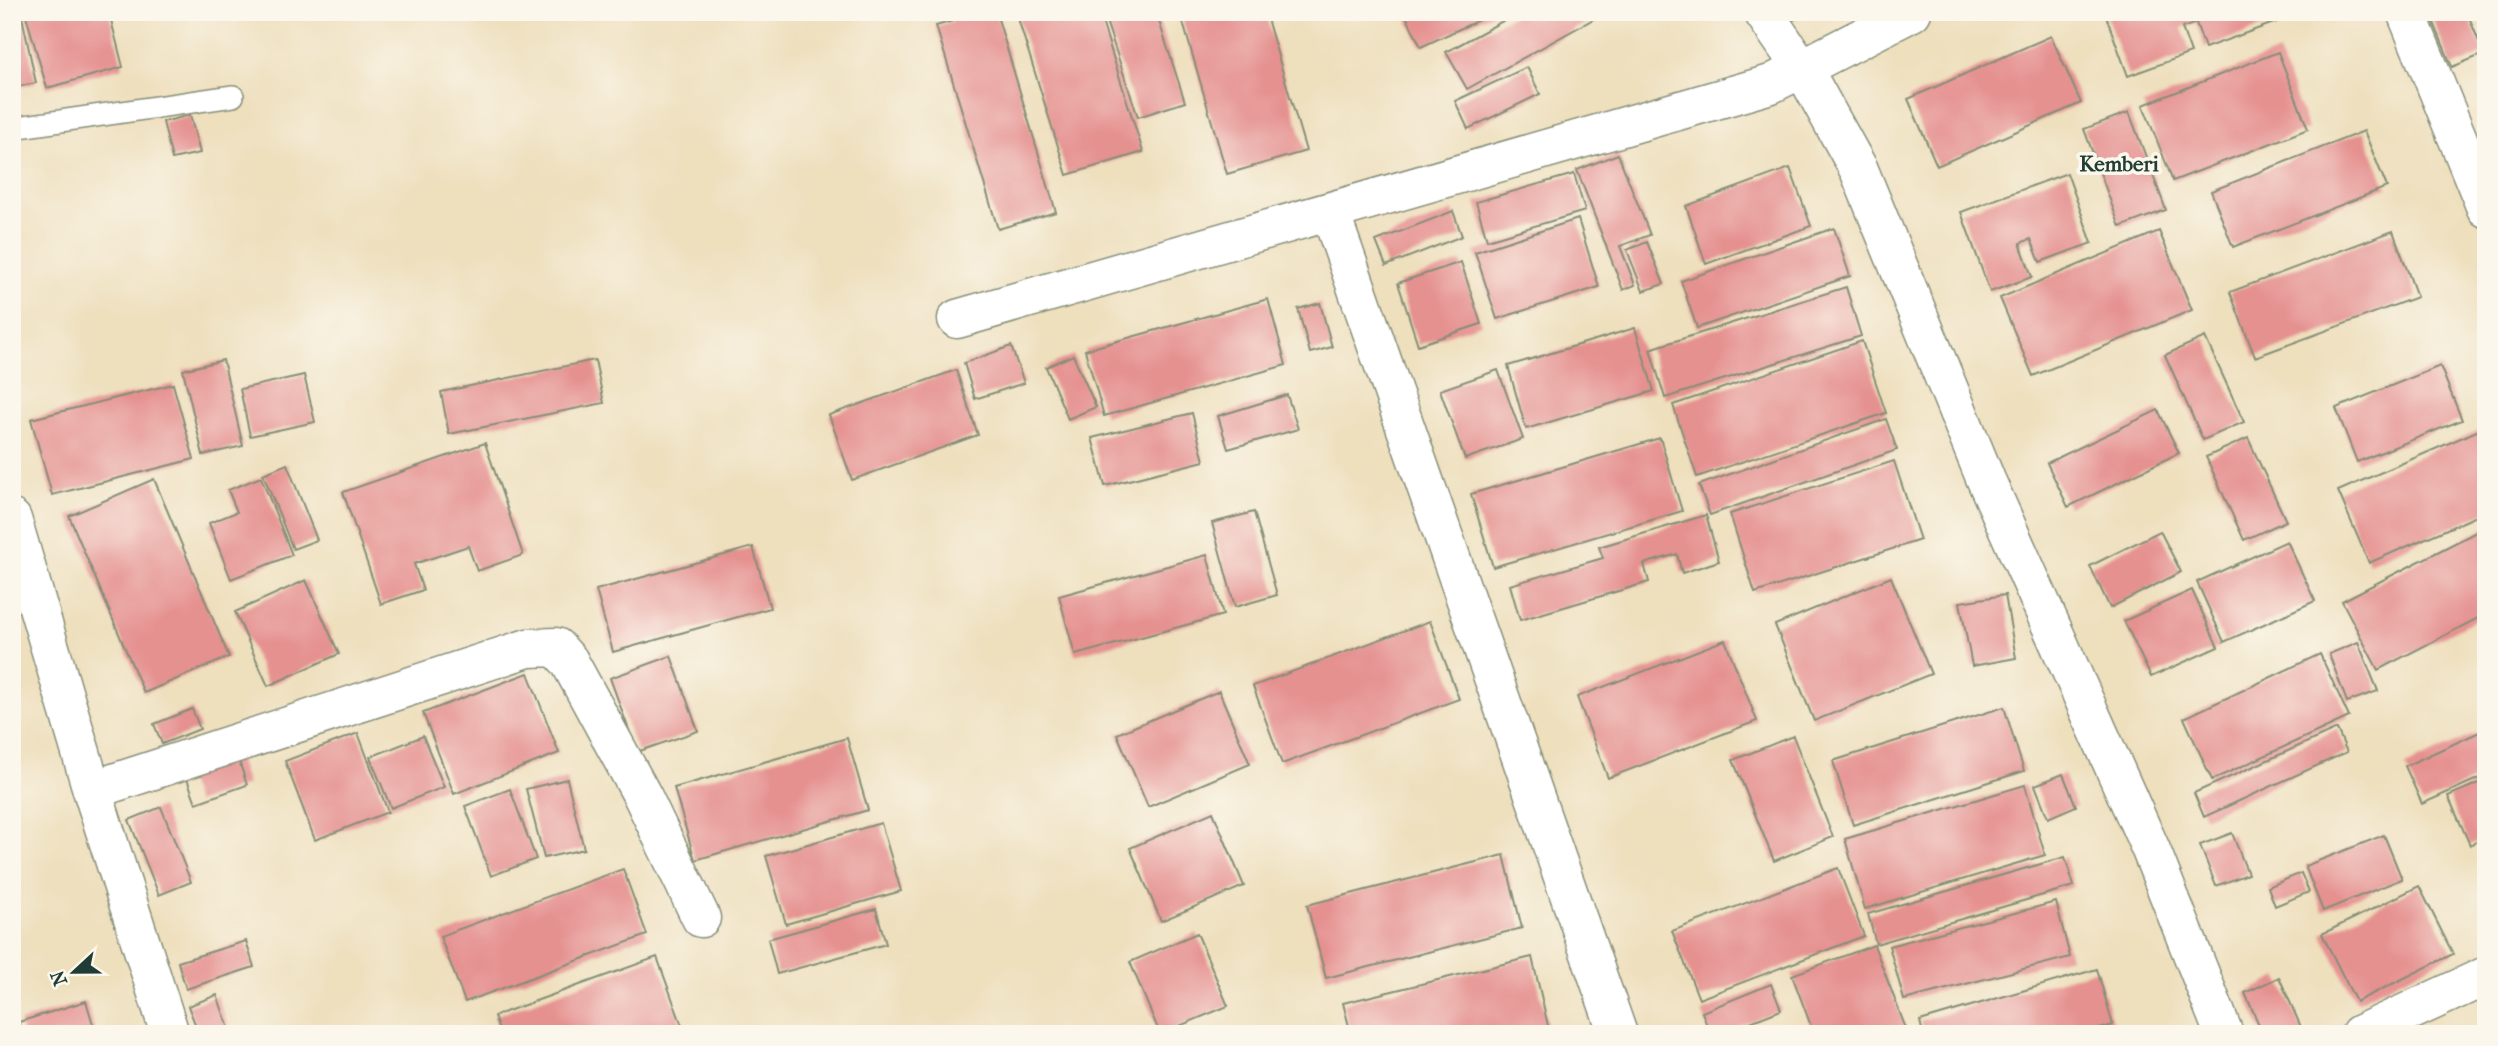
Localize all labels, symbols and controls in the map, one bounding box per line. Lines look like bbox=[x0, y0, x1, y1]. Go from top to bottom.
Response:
district label: Kemberi bbox=[2079, 152, 2159, 176]
north arrow bbox=[38, 937, 108, 1007]
text: N bbox=[46, 967, 72, 989]

